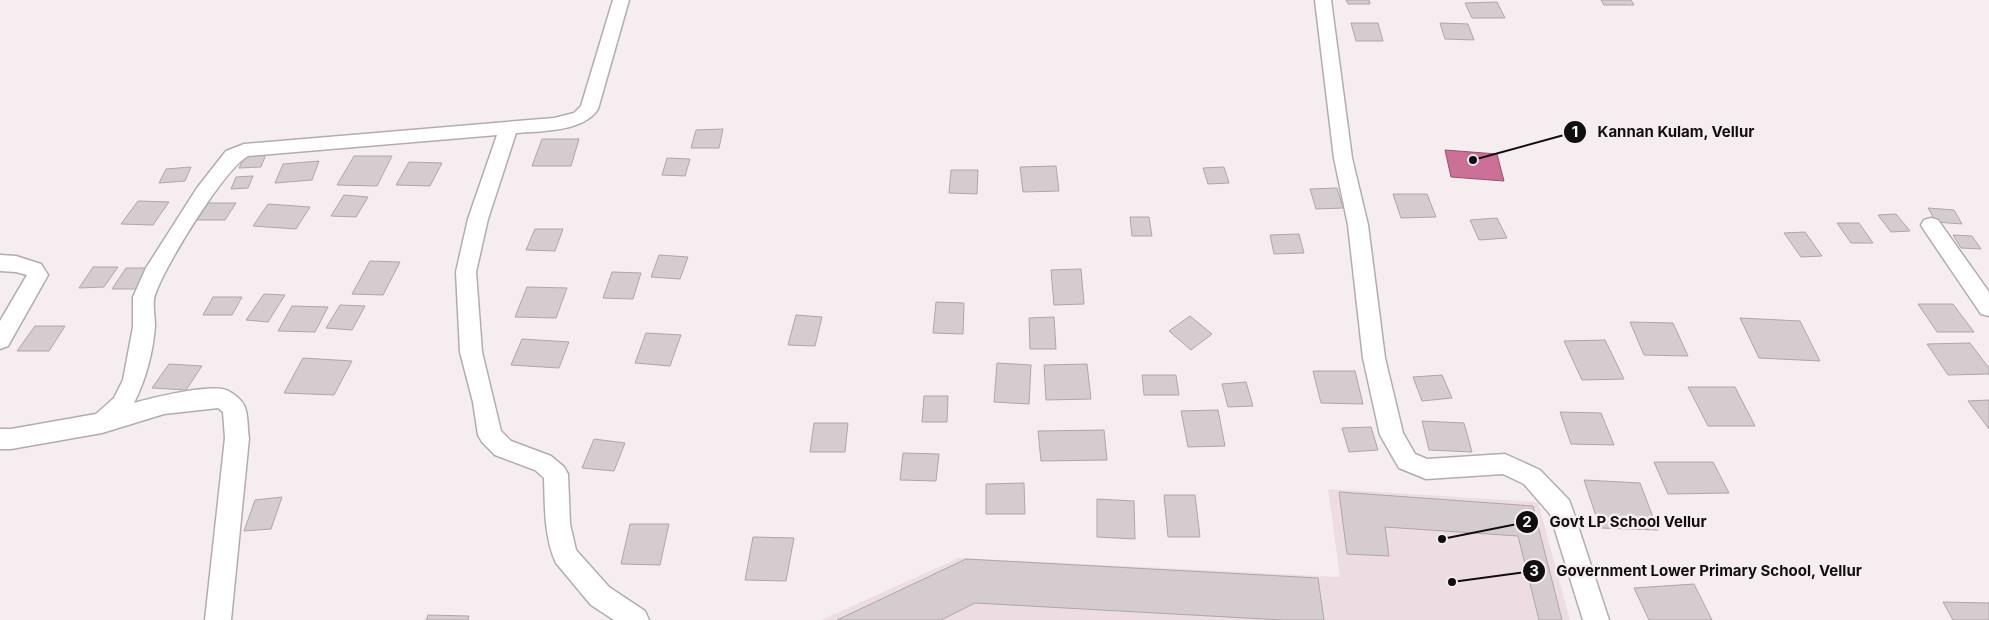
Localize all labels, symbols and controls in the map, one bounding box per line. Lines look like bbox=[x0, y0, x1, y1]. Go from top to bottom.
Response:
callout: Kannan Kulam, Vellur bbox=[1563, 117, 1765, 147]
text: 1 bbox=[1572, 122, 1578, 141]
text: Kannan Kulam, Vellur bbox=[1598, 122, 1754, 141]
callout: Govt LP School Vellur bbox=[1515, 507, 1717, 537]
text: 2 bbox=[1522, 512, 1532, 531]
text: Govt LP School Vellur bbox=[1549, 512, 1707, 531]
callout: Government Lower Primary School, Vellur bbox=[1521, 556, 1872, 586]
text: 3 bbox=[1529, 561, 1539, 580]
text: Government Lower Primary School, Vellur bbox=[1556, 561, 1862, 580]

